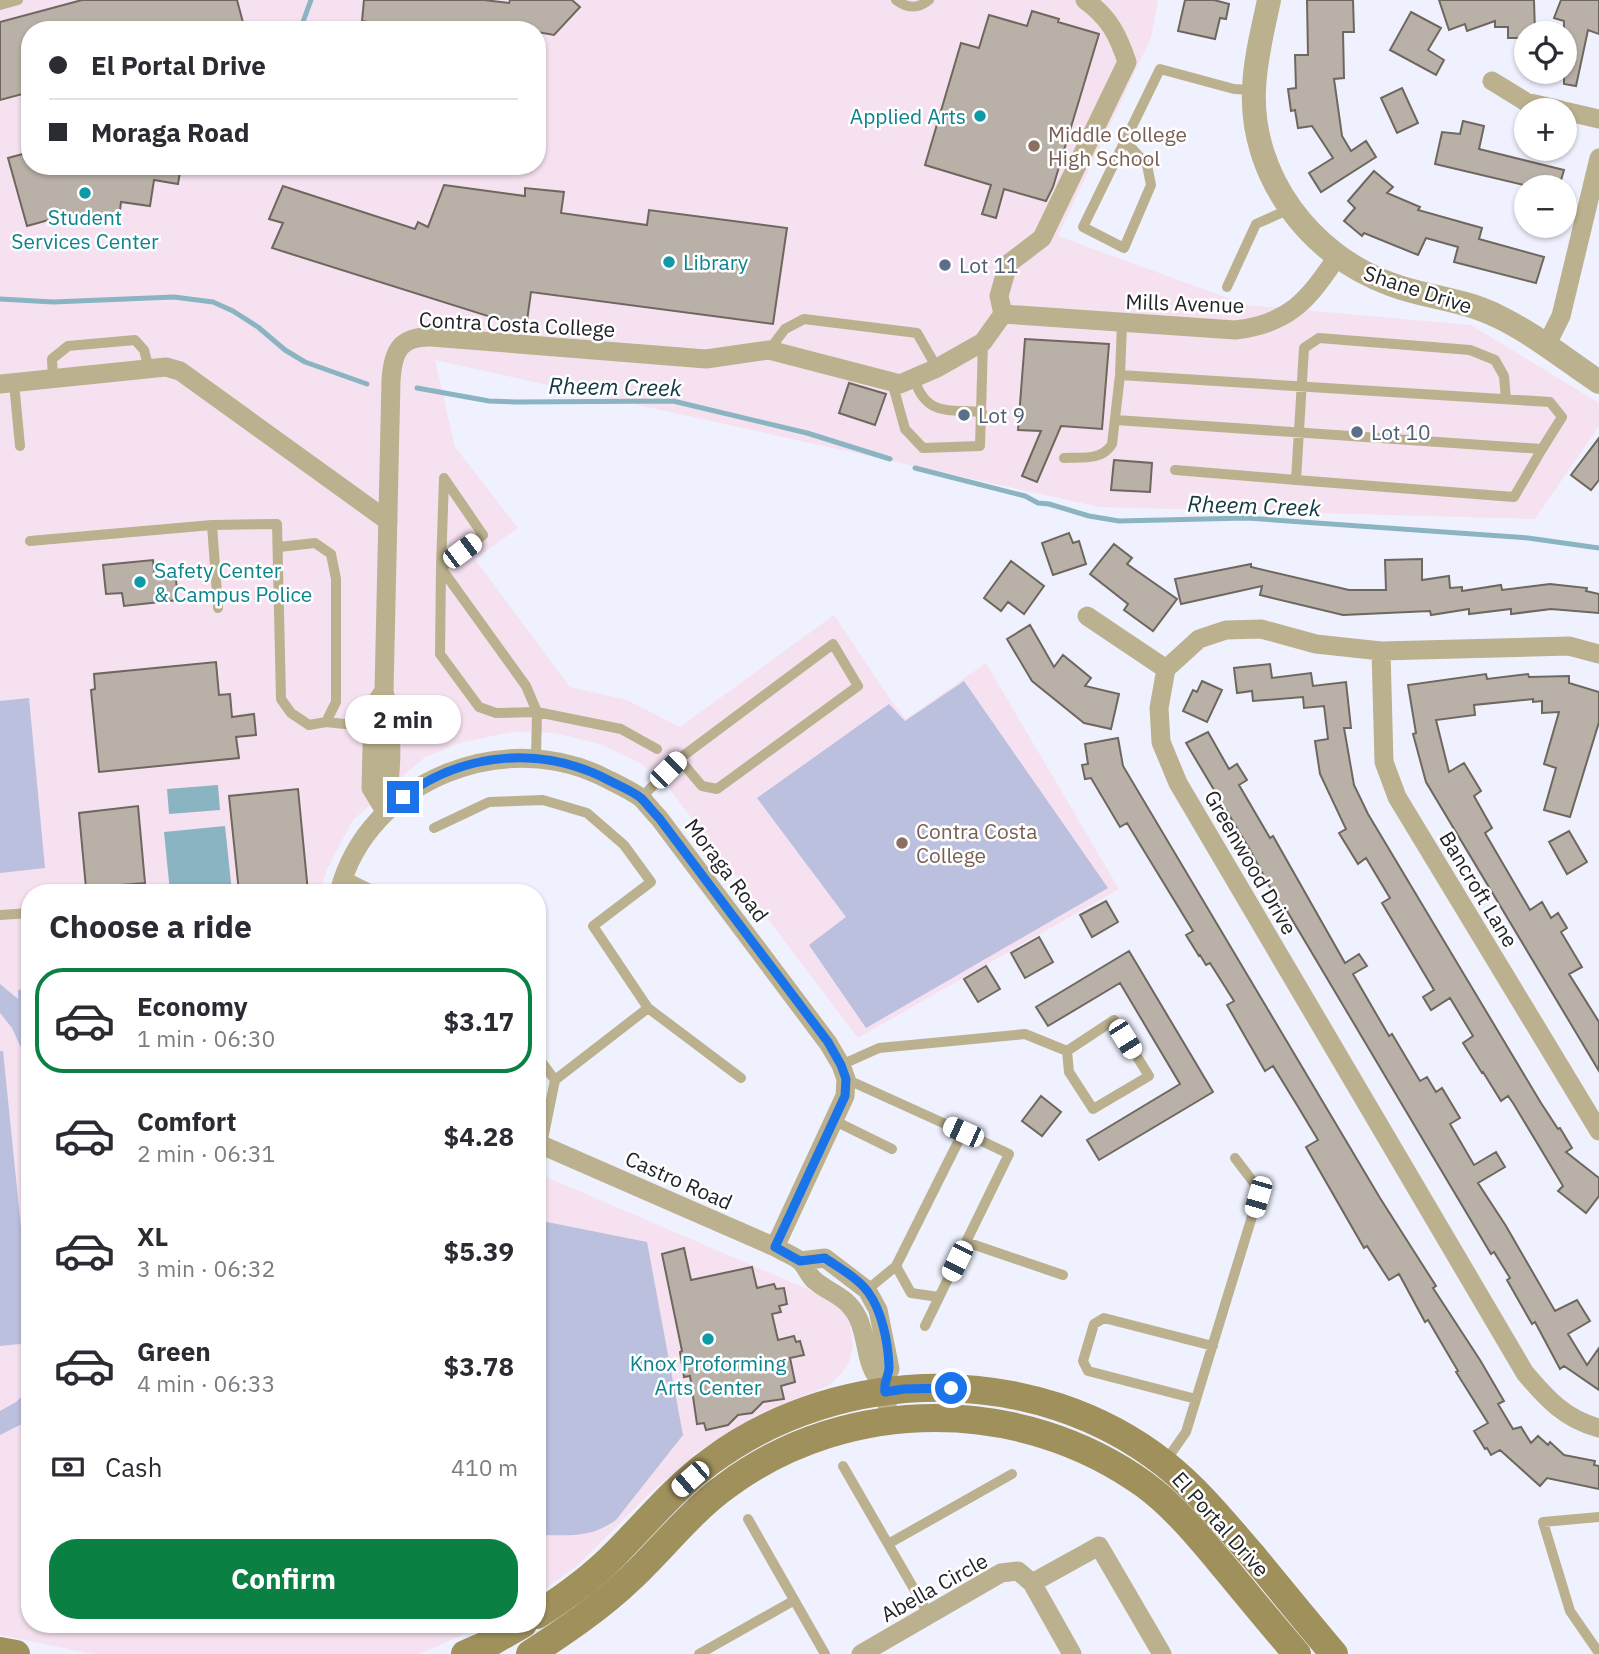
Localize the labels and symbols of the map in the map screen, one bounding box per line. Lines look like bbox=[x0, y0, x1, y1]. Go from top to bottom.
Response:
place label: Applied Arts bbox=[850, 102, 966, 130]
marker: Applied Arts bbox=[972, 108, 988, 124]
place label: Middle College High School bbox=[1048, 120, 1187, 172]
marker: Middle College High School bbox=[1026, 138, 1042, 154]
marker: Student Services Center bbox=[77, 185, 93, 201]
place label: Student Services Center bbox=[11, 203, 159, 255]
place label: Library bbox=[683, 248, 749, 276]
place label: Lot 11 bbox=[959, 251, 1019, 279]
marker: Library bbox=[661, 254, 677, 270]
marker: Lot 11 bbox=[937, 257, 953, 273]
street label: Shane Drive bbox=[1360, 258, 1476, 320]
street label: Mills Avenue bbox=[1125, 287, 1245, 319]
street label: Contra Costa College bbox=[418, 305, 616, 343]
water label: Rheem Creek bbox=[548, 370, 683, 402]
place label: Lot 9 bbox=[978, 401, 1025, 429]
marker: Lot 9 bbox=[956, 407, 972, 423]
place label: Lot 10 bbox=[1371, 418, 1431, 446]
marker: Lot 10 bbox=[1349, 424, 1365, 440]
water label: Rheem Creek bbox=[1187, 488, 1322, 522]
car bbox=[439, 530, 486, 572]
place label: Safety Center & Campus Police bbox=[154, 556, 312, 608]
marker: Safety Center & Campus Police bbox=[132, 574, 148, 590]
callout: 2 min bbox=[345, 696, 461, 744]
car bbox=[646, 748, 691, 792]
route end bbox=[387, 781, 419, 813]
street label: Greenwood Drive bbox=[1198, 785, 1304, 939]
street label: Moraga Road bbox=[679, 812, 775, 928]
place label: Contra Costa College bbox=[916, 817, 1037, 869]
street label: Bancroft Lane bbox=[1433, 826, 1525, 952]
marker: Contra Costa College bbox=[894, 835, 910, 851]
car bbox=[1105, 1016, 1146, 1062]
car bbox=[940, 1114, 987, 1150]
street label: Castro Road bbox=[621, 1144, 737, 1216]
car bbox=[1243, 1174, 1274, 1220]
car bbox=[939, 1238, 976, 1284]
marker: Knox Proforming Arts Center bbox=[700, 1331, 716, 1347]
place label: Knox Proforming Arts Center bbox=[630, 1349, 786, 1401]
route start bbox=[935, 1372, 967, 1404]
car bbox=[668, 1457, 713, 1501]
street label: El Portal Drive bbox=[1166, 1465, 1276, 1583]
street label: Abella Circle bbox=[875, 1546, 993, 1628]

